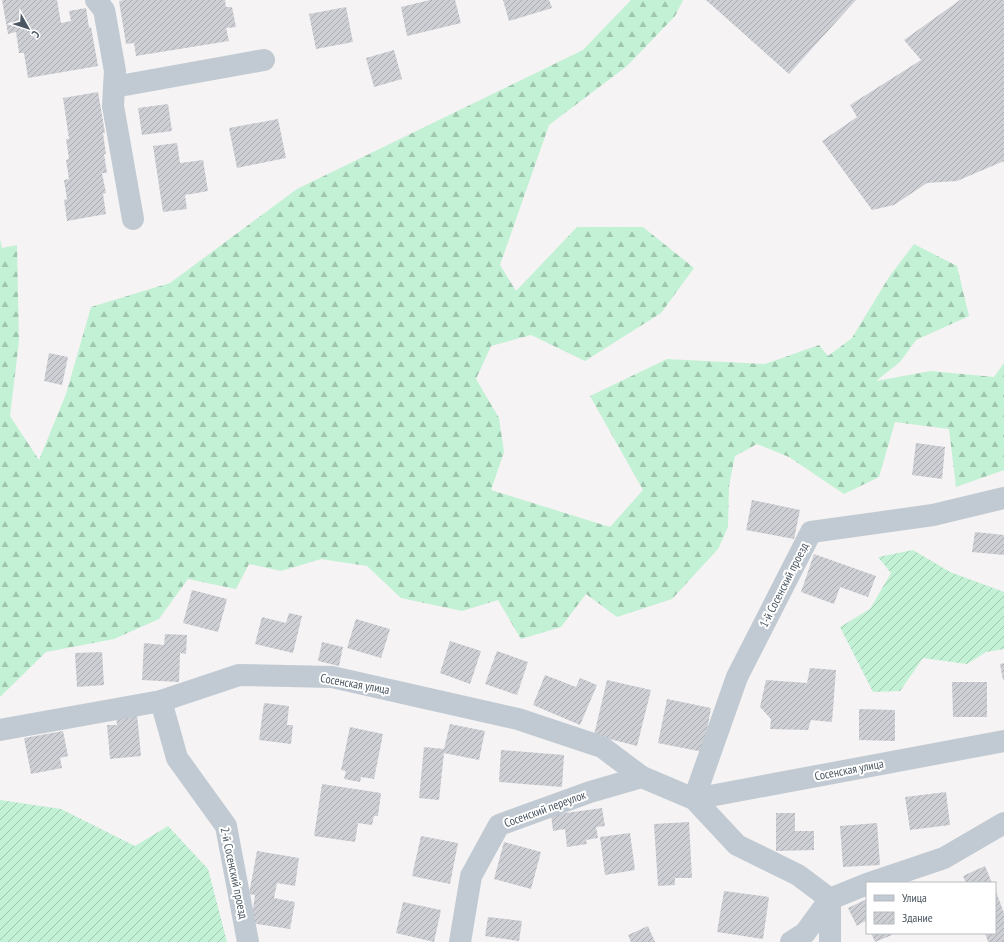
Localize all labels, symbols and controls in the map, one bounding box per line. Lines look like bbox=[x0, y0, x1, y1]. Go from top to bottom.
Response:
north arrow bbox=[8, 8, 48, 48]
text: С bbox=[29, 28, 43, 41]
street label: 1-й Сосенский проезд bbox=[756, 539, 812, 630]
street label: Сосенская улица bbox=[319, 670, 391, 697]
street label: Сосенская улица bbox=[813, 755, 885, 784]
street label: Сосенский переулок bbox=[502, 787, 588, 830]
street label: 2-й Сосенский проезд bbox=[217, 826, 252, 921]
legend bbox=[866, 882, 996, 934]
text: Улица bbox=[902, 890, 927, 905]
text: Здание bbox=[902, 910, 933, 925]

